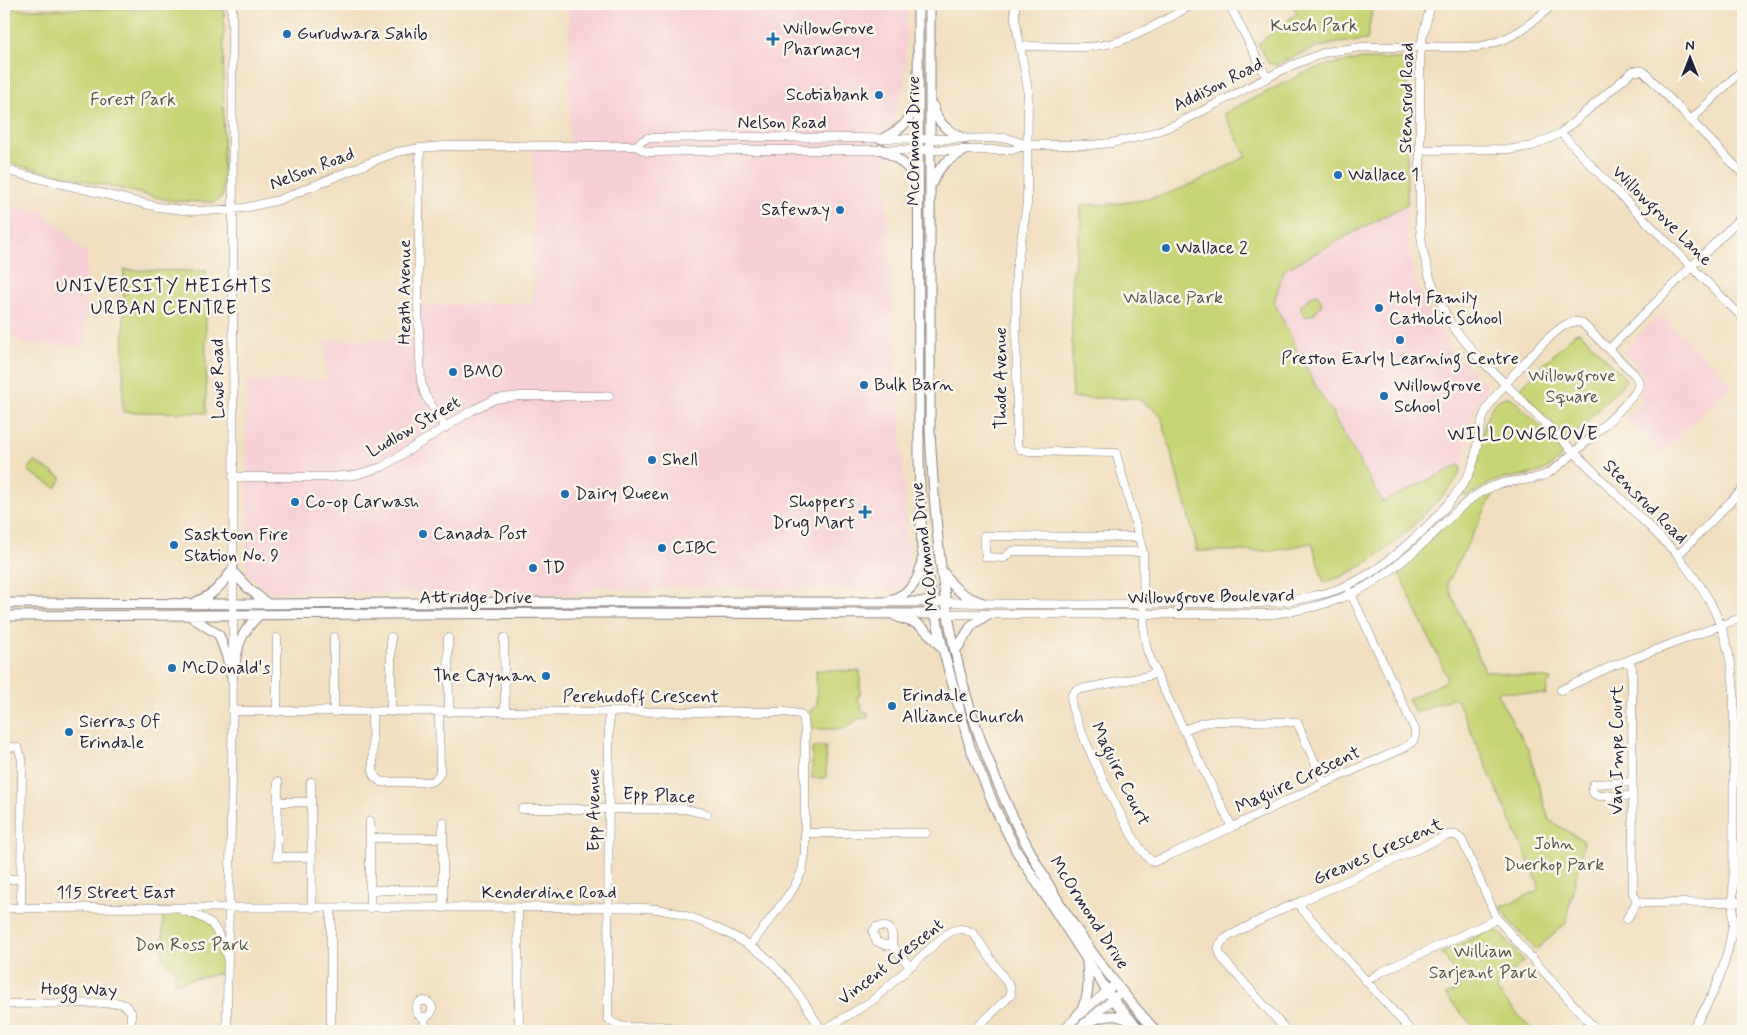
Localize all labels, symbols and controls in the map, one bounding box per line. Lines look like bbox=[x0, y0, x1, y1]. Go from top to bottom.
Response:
park label: Kusch Park bbox=[1270, 14, 1358, 38]
place label: WillowGrove Pharmacy bbox=[783, 17, 874, 62]
place label: Gurudwara Sahib bbox=[297, 22, 428, 46]
marker: Gurudwara Sahib bbox=[281, 28, 293, 40]
north arrow bbox=[1664, 32, 1714, 82]
marker: WillowGrove Pharmacy bbox=[767, 33, 779, 45]
text: N bbox=[1685, 37, 1695, 55]
street label: Stensrud Road bbox=[1394, 42, 1420, 154]
street label: Addison Road bbox=[1169, 52, 1267, 118]
street label: McOrmond Drive bbox=[902, 76, 926, 206]
place label: Scotiabank bbox=[786, 83, 869, 107]
park label: Forest Park bbox=[90, 88, 176, 112]
marker: Scotiabank bbox=[873, 89, 885, 101]
street label: Nelson Road bbox=[737, 111, 827, 135]
street label: Nelson Road bbox=[266, 142, 358, 196]
street label: Willowgrove Lane bbox=[1605, 160, 1718, 273]
place label: Wallace 1 bbox=[1348, 163, 1419, 187]
marker: Wallace 1 bbox=[1332, 169, 1344, 181]
place label: Safeway bbox=[761, 198, 830, 222]
marker: Safeway bbox=[834, 204, 846, 216]
place label: Wallace 2 bbox=[1176, 236, 1248, 260]
street label: Heath Avenue bbox=[393, 239, 417, 345]
marker: Wallace 2 bbox=[1160, 242, 1172, 254]
district label: UNIVERSITY HEIGHTS URBAN CENTRE bbox=[56, 274, 272, 321]
park label: Wallace Park bbox=[1123, 286, 1223, 310]
place label: Holy Family Catholic School bbox=[1389, 286, 1502, 331]
marker: Holy Family Catholic School bbox=[1373, 302, 1385, 314]
street label: Thode Avenue bbox=[989, 327, 1013, 429]
marker: Preston Early Learning Centre bbox=[1394, 334, 1406, 346]
street label: Lowe Road bbox=[206, 339, 230, 419]
place label: Preston Early Learning Centre bbox=[1281, 347, 1519, 373]
place label: BMO bbox=[463, 360, 503, 384]
park label: Willowgrove Square bbox=[1528, 364, 1616, 409]
marker: BMO bbox=[447, 366, 459, 378]
place label: Bulk Barn bbox=[874, 373, 953, 397]
place label: Willowgrove School bbox=[1394, 374, 1482, 419]
marker: Bulk Barn bbox=[858, 379, 870, 391]
street label: Ludlow Street bbox=[363, 390, 465, 463]
marker: Willowgrove School bbox=[1378, 390, 1390, 402]
district label: WILLOWGROVE bbox=[1447, 422, 1599, 447]
place label: Shell bbox=[662, 448, 698, 472]
marker: Shell bbox=[646, 454, 658, 466]
street label: Stensrud Road bbox=[1597, 454, 1693, 550]
street label: McOrmond Drive bbox=[905, 481, 945, 613]
place label: Dairy Queen bbox=[575, 482, 669, 506]
marker: Dairy Queen bbox=[559, 488, 571, 500]
place label: Co-op Carwash bbox=[305, 490, 419, 514]
place label: Shoppers Drug Mart bbox=[772, 490, 855, 536]
marker: Co-op Carwash bbox=[289, 496, 301, 508]
marker: Shoppers Drug Mart bbox=[859, 506, 871, 518]
place label: Canada Post bbox=[433, 522, 528, 546]
place label: Sasktoon Fire Station No. 9 bbox=[184, 523, 288, 568]
marker: Canada Post bbox=[417, 528, 429, 540]
place label: CIBC bbox=[672, 536, 717, 560]
marker: Sasktoon Fire Station No. 9 bbox=[168, 539, 180, 551]
marker: CIBC bbox=[656, 542, 668, 554]
place label: TD bbox=[543, 556, 565, 580]
marker: TD bbox=[527, 562, 539, 574]
street label: Willowgrove Boulevard bbox=[1127, 584, 1295, 612]
street label: Attridge Drive bbox=[419, 586, 533, 611]
place label: McDonald's bbox=[182, 656, 270, 680]
marker: McDonald's bbox=[166, 662, 178, 674]
place label: The Cayman bbox=[433, 664, 536, 688]
marker: The Cayman bbox=[540, 670, 552, 682]
place label: Erindale Alliance Church bbox=[902, 684, 1024, 729]
street label: Perehudoff Crescent bbox=[563, 685, 719, 709]
street label: Van Impe Court bbox=[1605, 685, 1629, 815]
marker: Erindale Alliance Church bbox=[886, 700, 898, 712]
place label: Sierras Of Erindale bbox=[79, 710, 160, 755]
street label: Maguire Court bbox=[1083, 718, 1155, 831]
marker: Sierras Of Erindale bbox=[63, 726, 75, 738]
street label: Maguire Crescent bbox=[1232, 740, 1365, 821]
street label: Epp Avenue bbox=[582, 768, 606, 852]
street label: Epp Place bbox=[622, 782, 696, 810]
street label: Greaves Crescent bbox=[1309, 812, 1447, 891]
park label: John Duerkop Park bbox=[1504, 832, 1604, 877]
street label: McOrmond Drive bbox=[1043, 852, 1135, 974]
street label: 115 Street East bbox=[56, 881, 176, 905]
street label: Kenderdine Road bbox=[481, 881, 617, 905]
street label: Vincent Crescent bbox=[833, 913, 949, 1011]
park label: Don Ross Park bbox=[135, 933, 249, 957]
park label: William Sarjeant Park bbox=[1429, 940, 1537, 985]
street label: Hogg Way bbox=[40, 977, 117, 1005]

